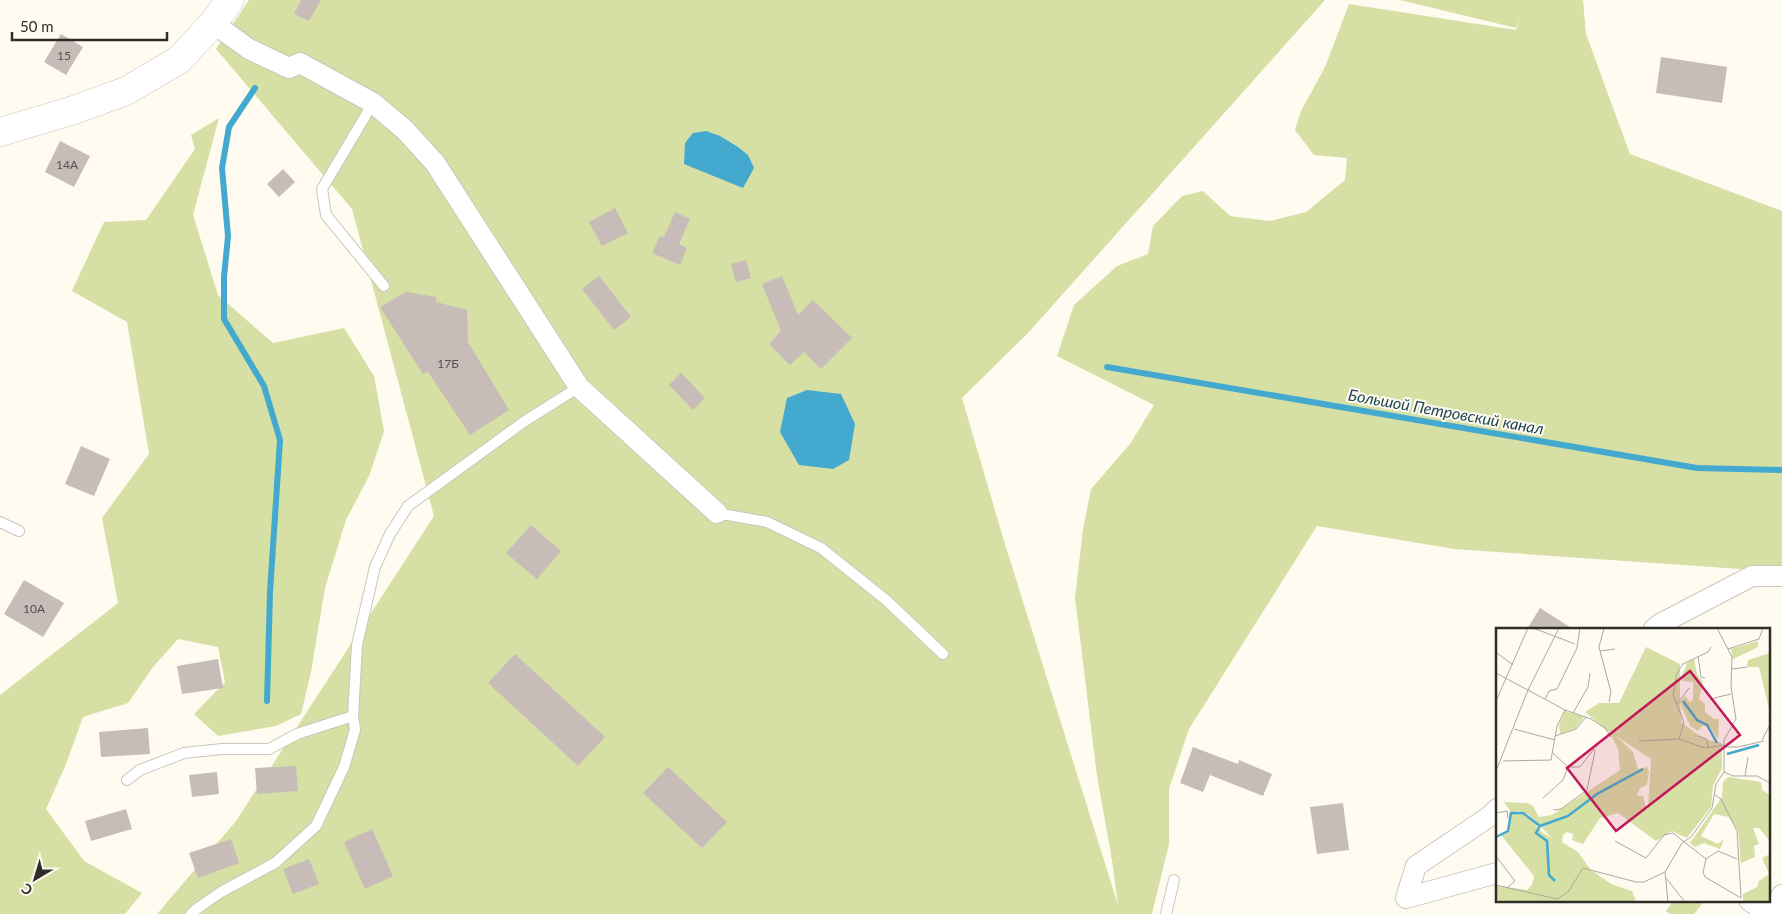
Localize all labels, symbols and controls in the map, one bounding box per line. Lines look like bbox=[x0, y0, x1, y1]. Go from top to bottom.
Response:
scale bar bbox=[12, 10, 168, 42]
text: 50 m bbox=[20, 17, 54, 35]
house number: 15 bbox=[57, 48, 71, 63]
house number: 14А bbox=[56, 157, 79, 172]
house number: 17Б bbox=[437, 356, 459, 371]
water label: Большой Петровский канал bbox=[1347, 384, 1545, 438]
house number: 10А bbox=[23, 601, 46, 616]
inset map bbox=[1496, 628, 1770, 902]
north arrow bbox=[10, 854, 60, 904]
text: С bbox=[17, 880, 36, 899]

